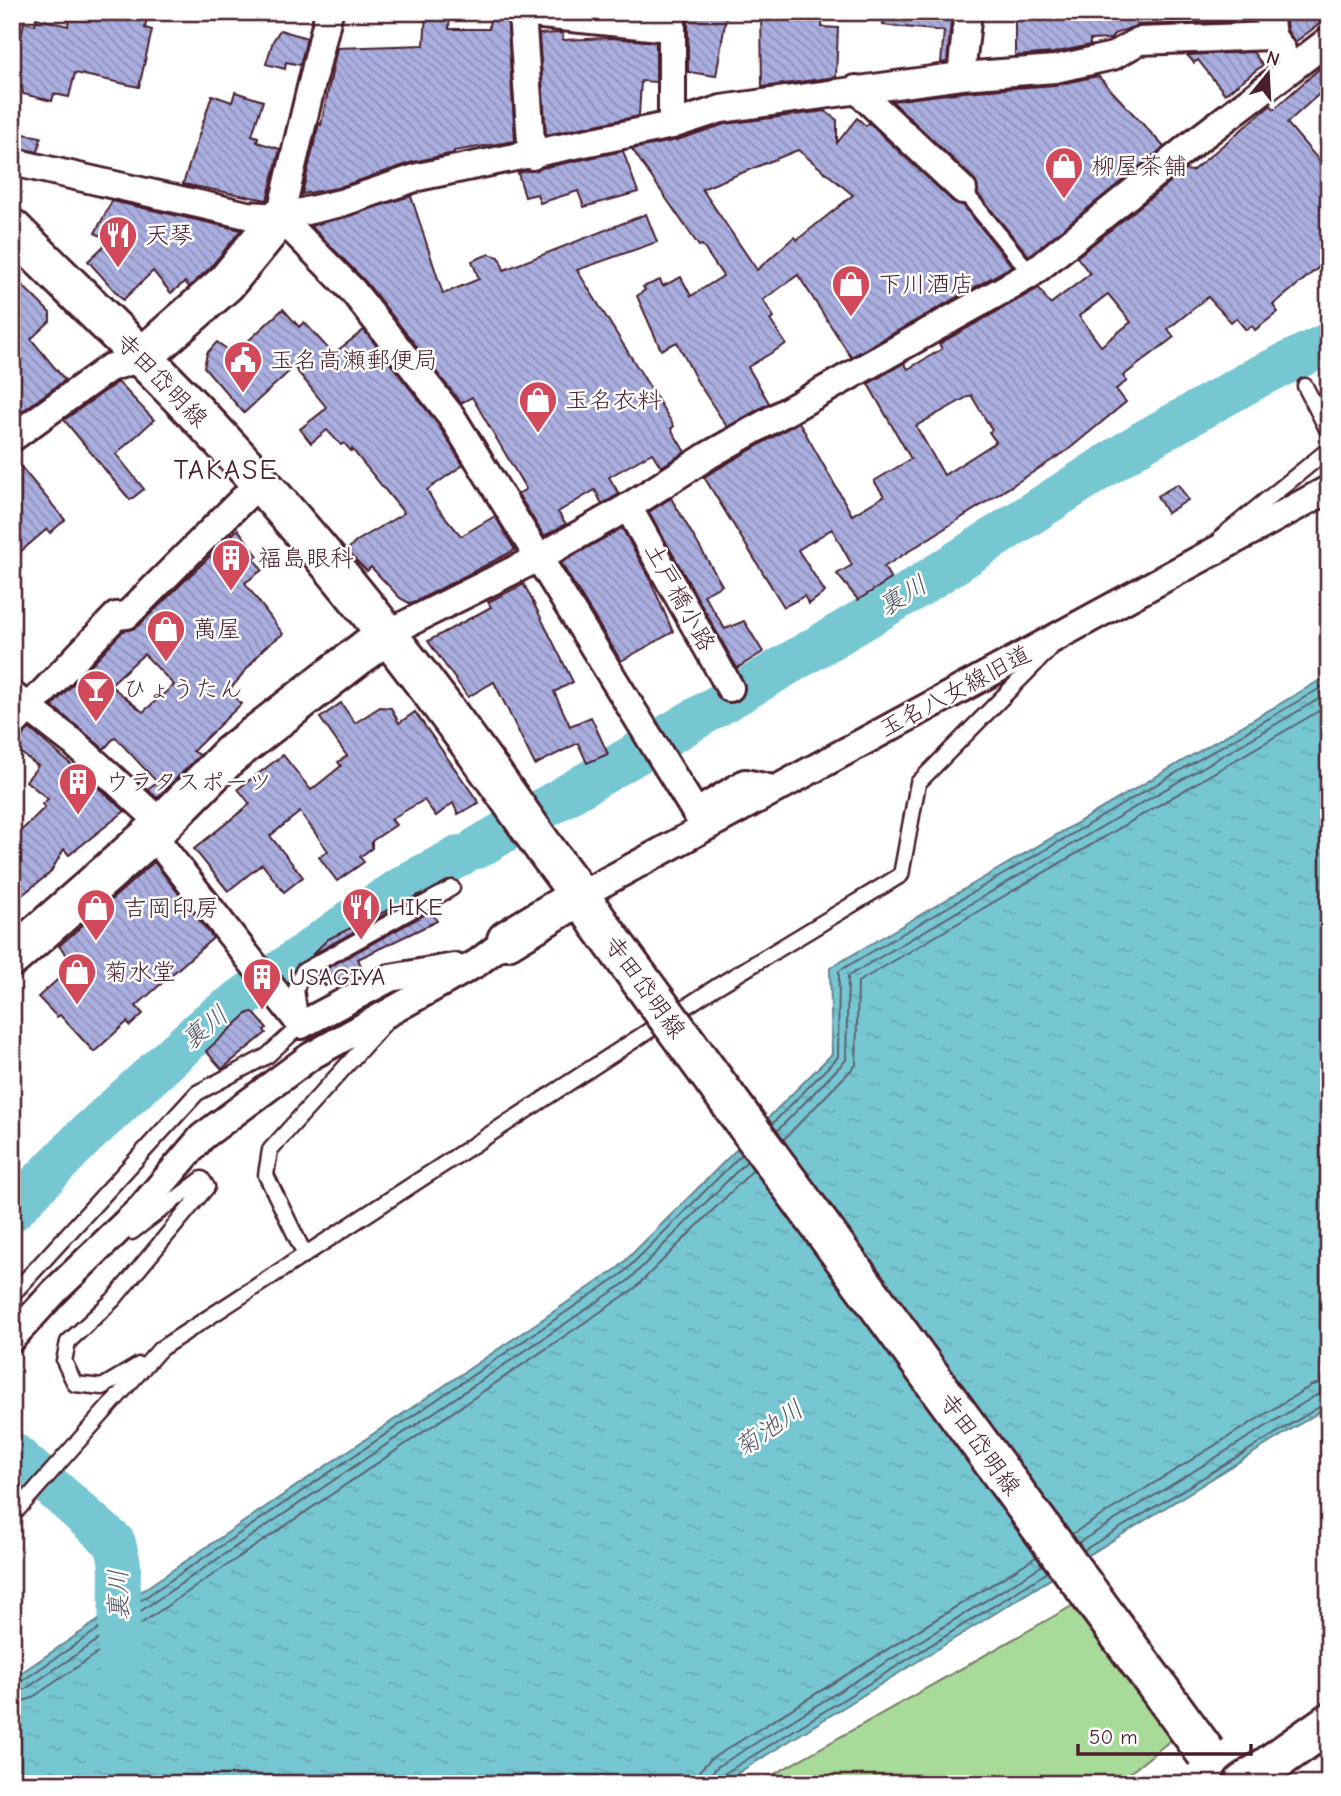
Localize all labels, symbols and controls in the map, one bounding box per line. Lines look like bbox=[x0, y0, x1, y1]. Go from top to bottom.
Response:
north arrow bbox=[1232, 38, 1302, 108]
text: N bbox=[1264, 46, 1282, 71]
shop icon: 柳屋茶舗 bbox=[1043, 145, 1085, 200]
place label: 柳屋茶舗 bbox=[1091, 152, 1187, 180]
restaurant icon: 天琴 bbox=[97, 214, 139, 269]
place label: 天琴 bbox=[145, 221, 193, 249]
shop icon: 下川酒店 bbox=[830, 263, 872, 318]
place label: 下川酒店 bbox=[878, 270, 974, 298]
street label: 寺田岱明線 bbox=[110, 327, 214, 433]
public building icon: 玉名高瀬郵便局 bbox=[222, 339, 264, 394]
place label: 玉名高瀬郵便局 bbox=[270, 346, 438, 374]
shop icon: 玉名衣料 bbox=[517, 379, 559, 434]
place label: 玉名衣料 bbox=[565, 386, 661, 414]
district label: TAKASE bbox=[174, 454, 278, 486]
building icon: 福島眼科 bbox=[210, 537, 252, 592]
street label: 土戸橋小路 bbox=[639, 538, 721, 656]
place label: 福島眼科 bbox=[258, 544, 354, 572]
water label: 裏川 bbox=[873, 570, 933, 622]
shop icon: 萬屋 bbox=[145, 608, 187, 663]
place label: 萬屋 bbox=[193, 615, 241, 643]
street label: 玉名八女線旧道 bbox=[874, 639, 1036, 743]
bar icon: ひょうたん bbox=[75, 668, 117, 723]
place label: ひょうたん bbox=[123, 675, 243, 703]
building icon: ウラタスポーツ bbox=[57, 761, 99, 816]
place label: ウラタスポーツ bbox=[105, 768, 272, 796]
restaurant icon: HIKE bbox=[340, 886, 382, 941]
shop icon: 吉岡印房 bbox=[75, 887, 117, 942]
place label: HIKE bbox=[388, 893, 443, 921]
place label: 吉岡印房 bbox=[123, 894, 219, 922]
street label: 寺田岱明線 bbox=[598, 930, 692, 1044]
shop icon: 菊水堂 bbox=[56, 951, 98, 1006]
building icon: USAGIYA bbox=[241, 956, 283, 1011]
place label: 菊水堂 bbox=[104, 958, 176, 986]
place label: USAGIYA bbox=[289, 963, 385, 991]
water label: 裏川 bbox=[175, 1000, 235, 1056]
street label: 寺田岱明線 bbox=[933, 1387, 1027, 1501]
water label: 菊池川 bbox=[728, 1394, 810, 1464]
water label: 裏川 bbox=[104, 1569, 134, 1621]
scale bar bbox=[1078, 1712, 1252, 1756]
text: 50 m bbox=[1089, 1725, 1138, 1749]

